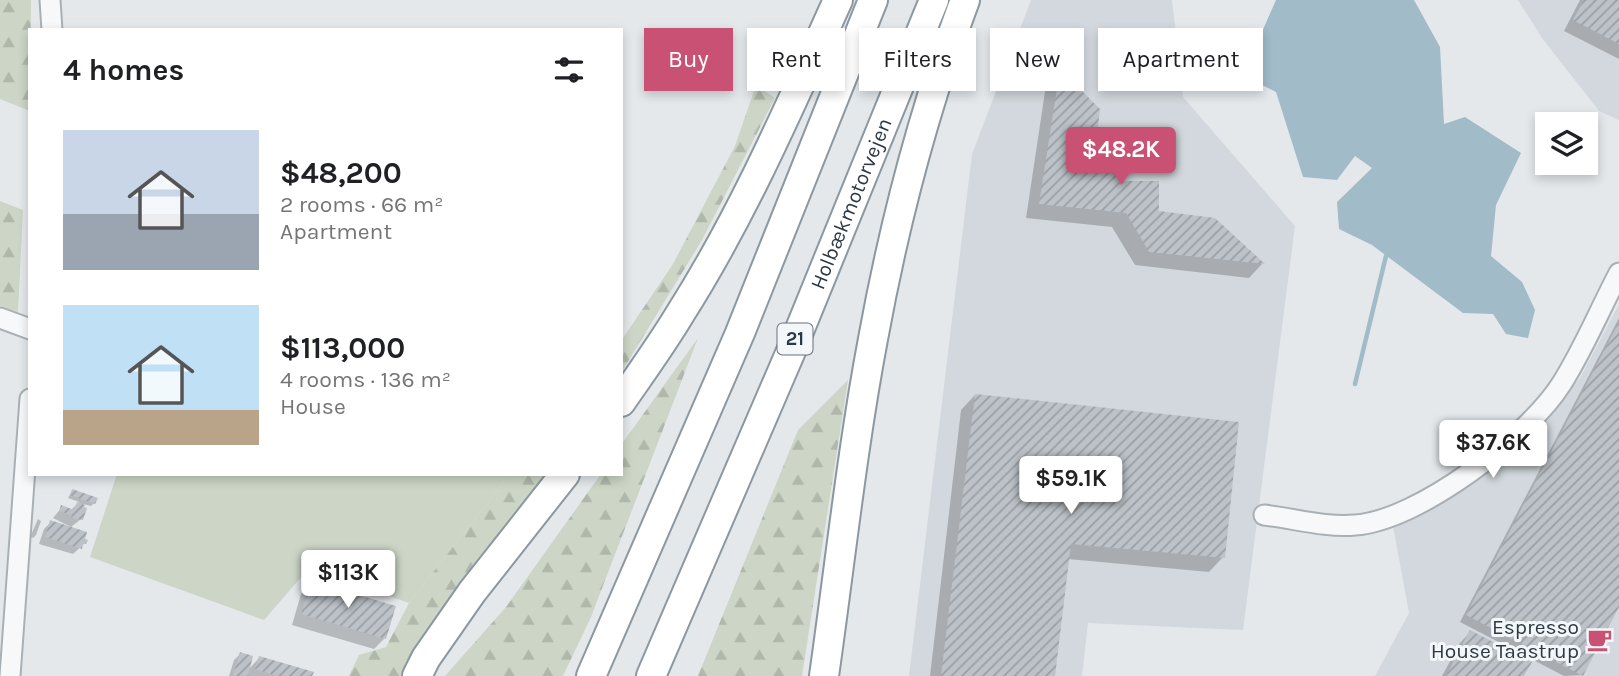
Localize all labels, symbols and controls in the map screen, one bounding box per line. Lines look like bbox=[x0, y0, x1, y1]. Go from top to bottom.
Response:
chip: Buy bbox=[644, 28, 733, 91]
chip: Rent bbox=[747, 28, 845, 91]
chip: Filters bbox=[859, 28, 976, 91]
chip: New bbox=[990, 28, 1084, 91]
chip: Apartment bbox=[1098, 28, 1263, 91]
icon: filters bbox=[550, 51, 588, 89]
text: 4 homes bbox=[63, 52, 184, 88]
map controls bbox=[1535, 112, 1598, 175]
button: layers bbox=[1535, 112, 1598, 175]
street label: Holbækmotorvejen bbox=[805, 114, 897, 293]
pin: $48.2K bbox=[1064, 128, 1178, 187]
text: $48.2K bbox=[1082, 136, 1160, 163]
text: $48,200 bbox=[280, 155, 402, 191]
icon: home bbox=[119, 158, 203, 242]
text: 2 rooms · 66 m² bbox=[280, 191, 443, 218]
text: Apartment bbox=[280, 218, 392, 245]
road number: 21 bbox=[778, 324, 812, 354]
text: $113,000 bbox=[280, 330, 405, 366]
icon: home bbox=[119, 333, 203, 417]
text: 4 rooms · 136 m² bbox=[280, 366, 451, 393]
text: House bbox=[280, 393, 346, 420]
pin: $37.6K bbox=[1436, 420, 1550, 480]
text: $37.6K bbox=[1455, 429, 1531, 456]
pin: $59.1K bbox=[1014, 456, 1128, 516]
text: $59.1K bbox=[1035, 465, 1107, 492]
pin: $113K bbox=[299, 550, 397, 610]
text: $113K bbox=[317, 559, 379, 586]
place label: Espresso House Taastrup bbox=[1431, 615, 1579, 663]
cafe icon: Espresso House Taastrup bbox=[1585, 625, 1613, 653]

